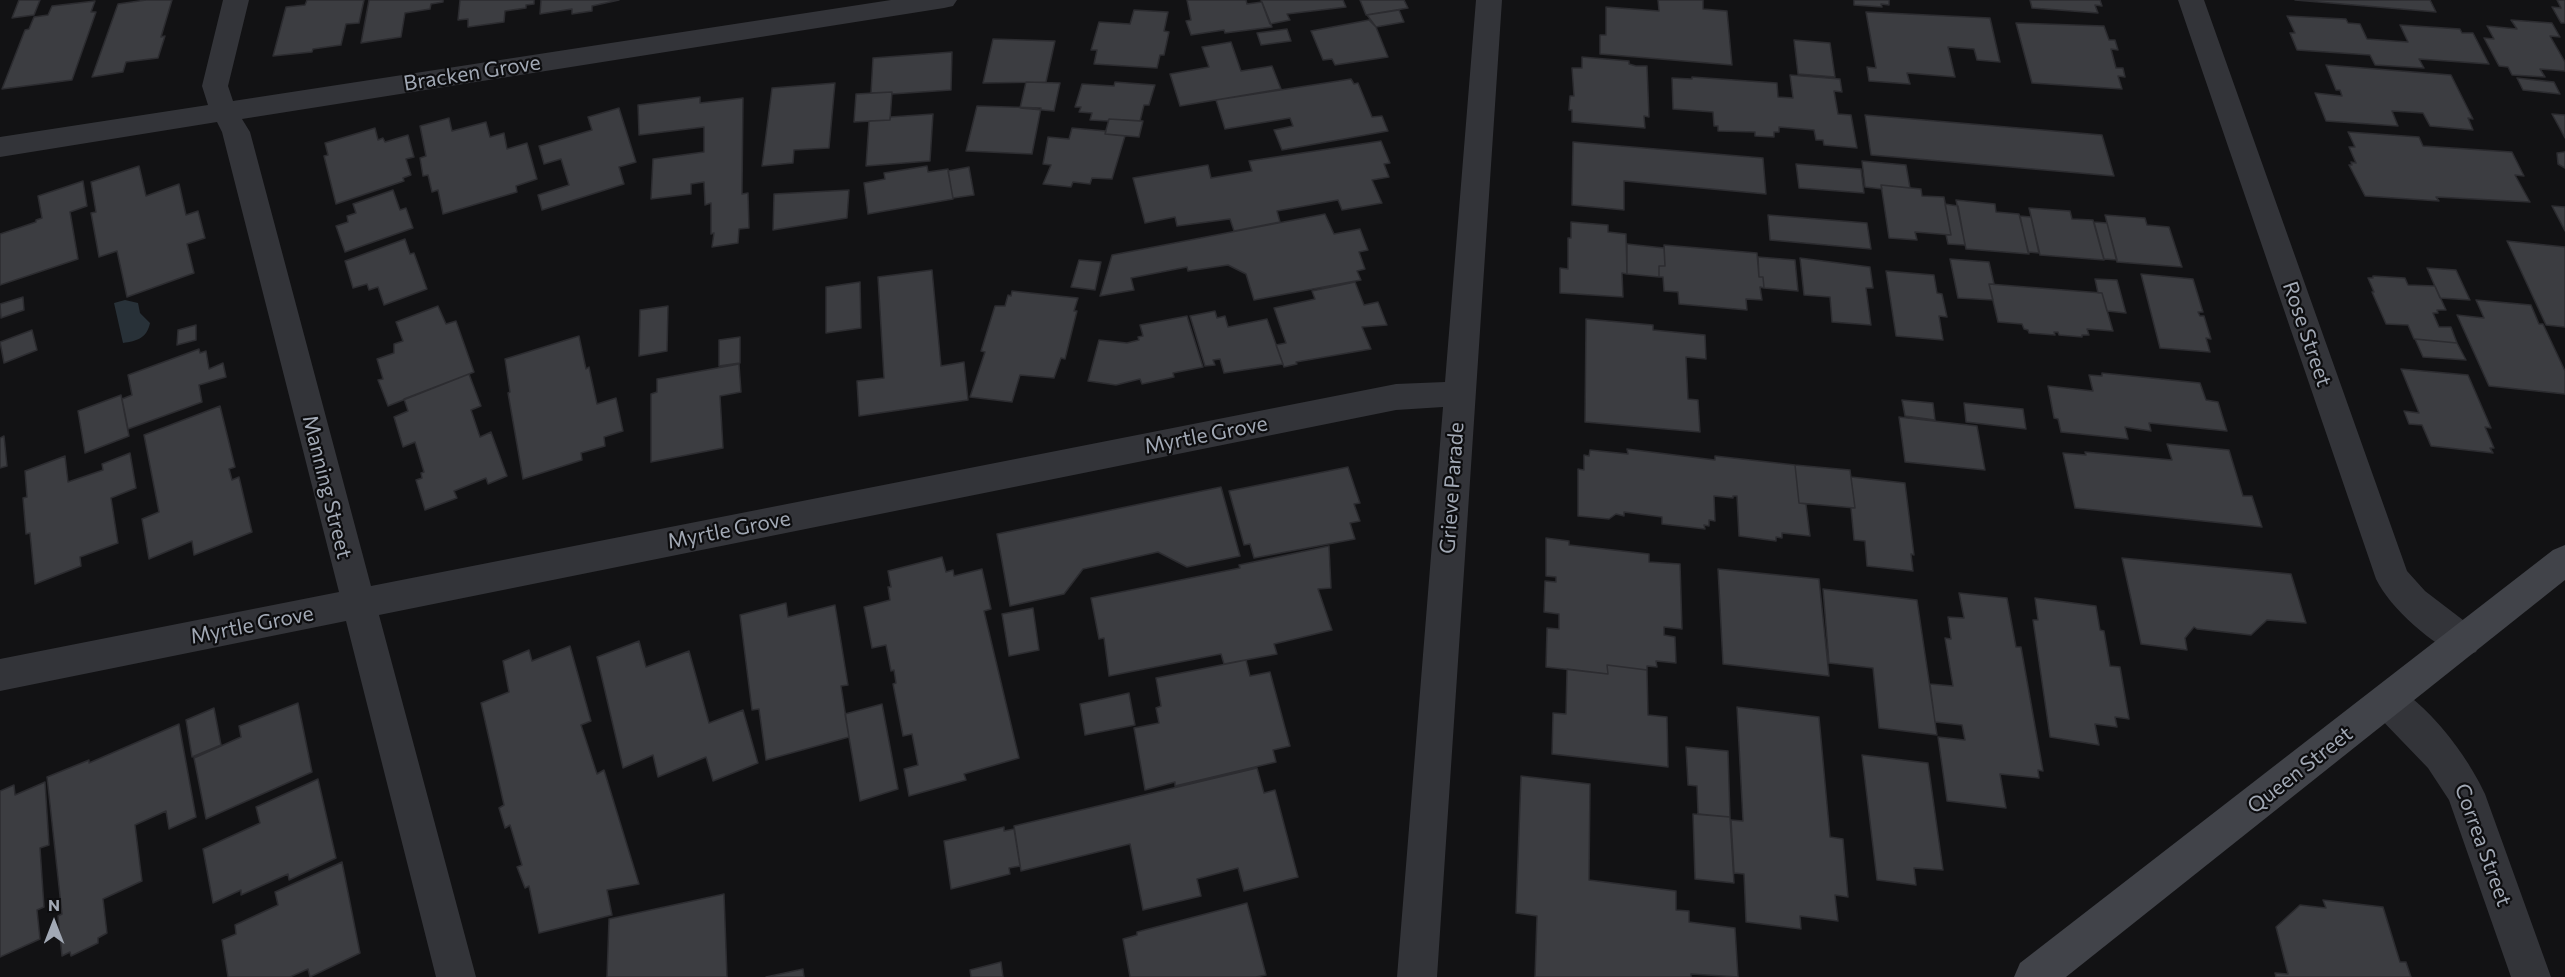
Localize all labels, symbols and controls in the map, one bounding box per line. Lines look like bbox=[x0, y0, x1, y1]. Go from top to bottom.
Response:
street label: Bracken Grove bbox=[402, 50, 542, 96]
street label: Rose Street bbox=[2277, 278, 2337, 390]
street label: Myrtle Grove bbox=[1142, 411, 1270, 459]
street label: Manning Street bbox=[297, 413, 357, 561]
street label: Grieve Parade bbox=[1435, 421, 1469, 555]
street label: Myrtle Grove bbox=[665, 506, 793, 554]
street label: Myrtle Grove bbox=[188, 601, 316, 649]
street label: Queen Street bbox=[2242, 721, 2358, 819]
street label: Correa Street bbox=[2449, 780, 2517, 910]
north arrow bbox=[24, 893, 84, 953]
text: N bbox=[48, 895, 60, 914]

